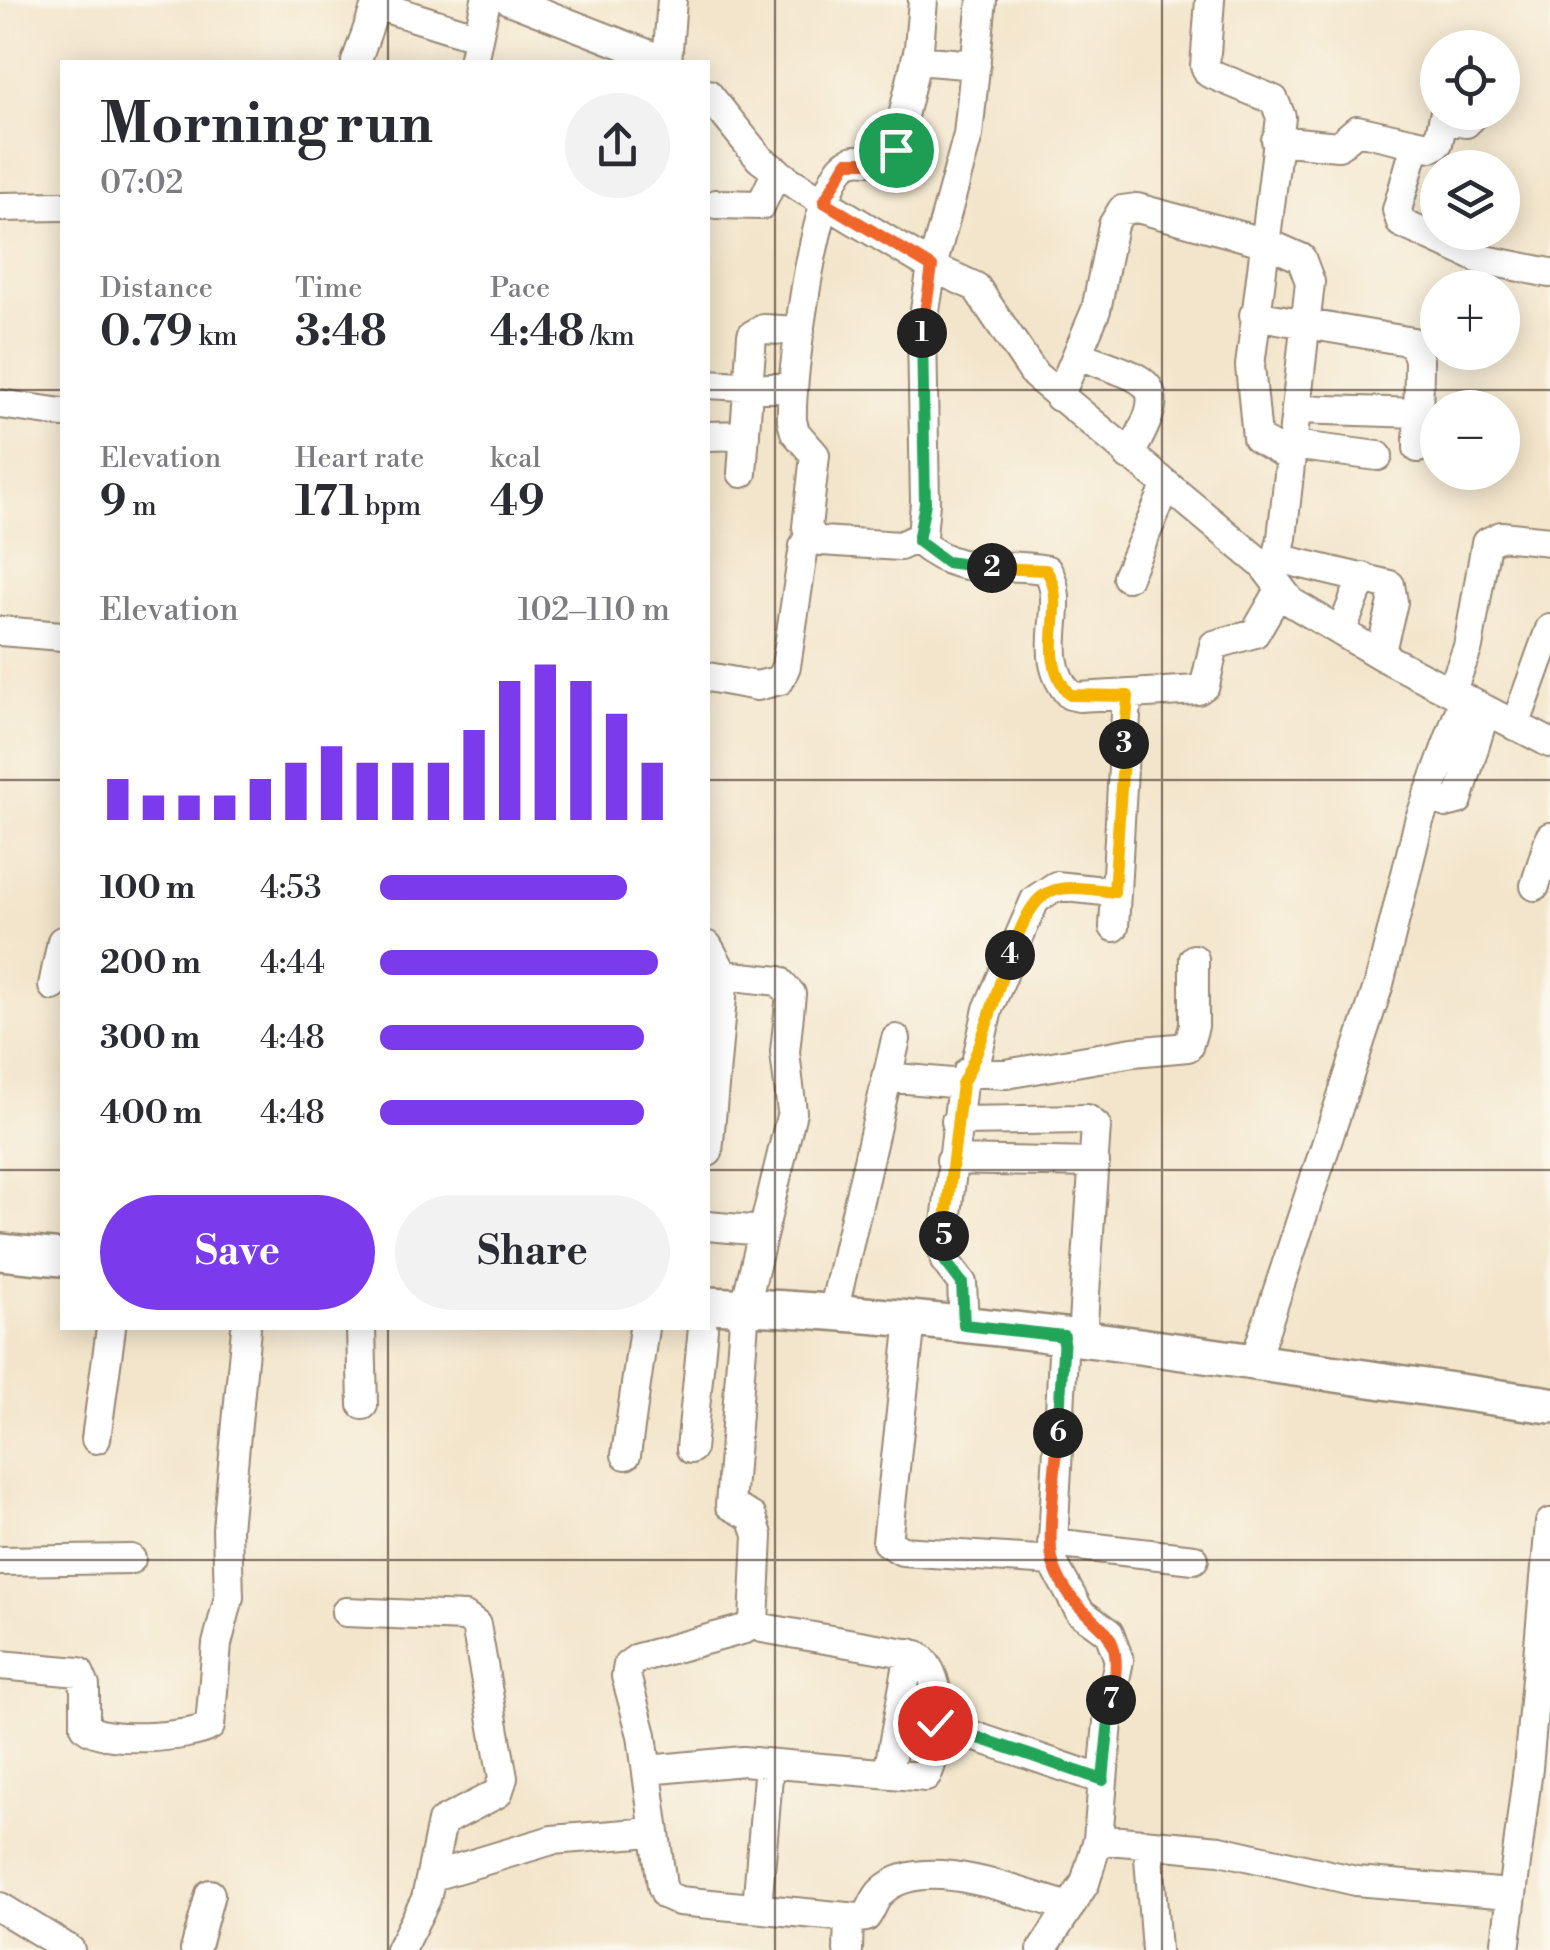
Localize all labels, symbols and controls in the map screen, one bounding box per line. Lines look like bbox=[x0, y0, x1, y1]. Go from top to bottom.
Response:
map controls bbox=[1420, 30, 1520, 490]
button: locate bbox=[1420, 30, 1520, 130]
text: Morning run bbox=[100, 91, 433, 160]
button: share bbox=[565, 93, 670, 198]
pin bbox=[854, 108, 939, 193]
icon: arrive bbox=[869, 123, 924, 178]
button: layers bbox=[1420, 150, 1520, 250]
text: 07:02 bbox=[100, 163, 184, 203]
button: + bbox=[1420, 270, 1520, 370]
text: Distance bbox=[100, 271, 213, 306]
text: Time bbox=[295, 271, 362, 306]
text: Pace bbox=[490, 271, 550, 306]
text: 0.79 bbox=[100, 306, 193, 359]
text: 3:48 bbox=[295, 306, 387, 359]
text: 4:48 bbox=[490, 306, 585, 359]
pin: 1 bbox=[897, 308, 947, 358]
text: 1 bbox=[915, 315, 929, 350]
text: km bbox=[193, 319, 238, 354]
text: /km bbox=[585, 319, 635, 354]
button: − bbox=[1420, 390, 1520, 490]
text: Elevation bbox=[100, 441, 221, 476]
text: Heart rate bbox=[295, 441, 424, 476]
text: kcal bbox=[490, 441, 541, 476]
text: 9 bbox=[100, 476, 126, 529]
text: 171 bbox=[295, 476, 359, 529]
text: 49 bbox=[490, 476, 545, 529]
text: m bbox=[126, 489, 157, 524]
text: bpm bbox=[359, 489, 421, 524]
pin: 2 bbox=[967, 543, 1017, 593]
text: 2 bbox=[983, 550, 1001, 585]
text: Elevation bbox=[100, 590, 239, 630]
text: 102–110 m bbox=[518, 590, 670, 630]
pin: 3 bbox=[1099, 719, 1149, 769]
text: 3 bbox=[1116, 726, 1132, 761]
text: 100 m bbox=[100, 868, 195, 908]
text: 4:53 bbox=[260, 868, 322, 908]
pin: 4 bbox=[985, 930, 1035, 980]
text: 4 bbox=[1001, 937, 1019, 972]
text: 200 m bbox=[100, 943, 201, 983]
text: 4:44 bbox=[260, 943, 325, 983]
text: 300 m bbox=[100, 1018, 200, 1058]
text: 4:48 bbox=[260, 1018, 325, 1058]
text: 400 m bbox=[100, 1093, 202, 1133]
text: 4:48 bbox=[260, 1093, 325, 1133]
button: Save bbox=[100, 1195, 375, 1310]
button: Share bbox=[395, 1195, 670, 1310]
pin: 5 bbox=[919, 1211, 969, 1261]
text: 5 bbox=[935, 1218, 953, 1253]
pin: 6 bbox=[1033, 1408, 1083, 1458]
text: 6 bbox=[1049, 1415, 1067, 1450]
pin: 7 bbox=[1086, 1675, 1136, 1725]
pin bbox=[893, 1681, 978, 1766]
text: 7 bbox=[1103, 1682, 1119, 1717]
icon: check bbox=[908, 1696, 963, 1751]

